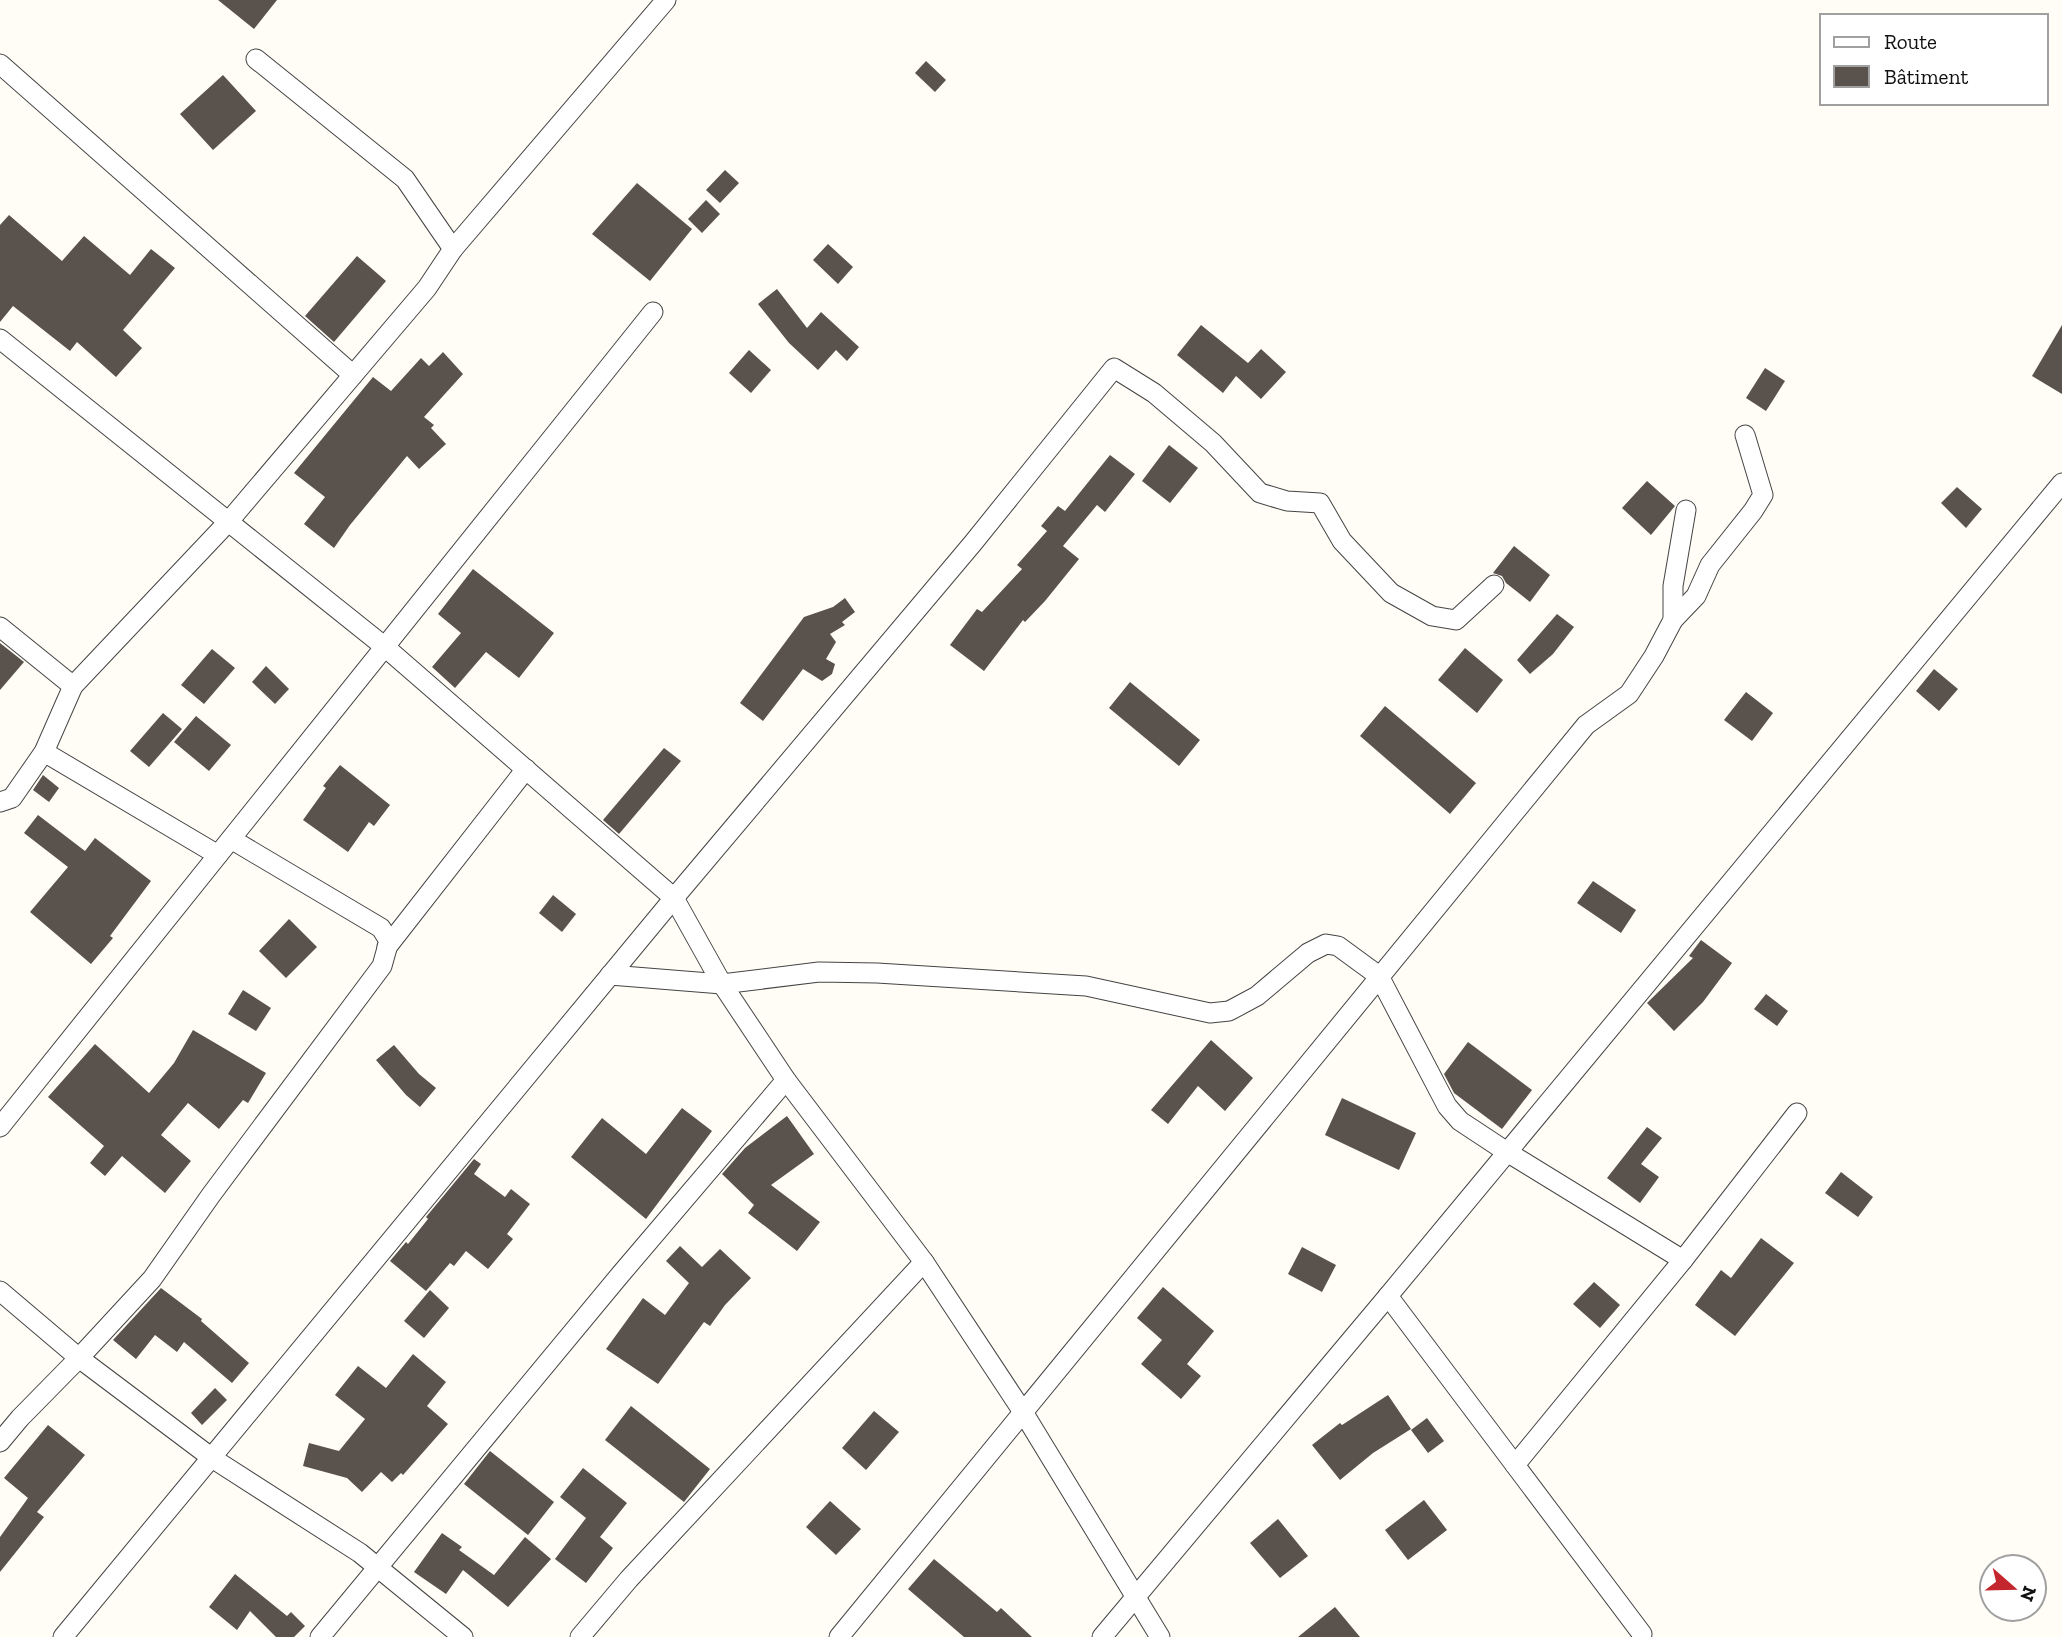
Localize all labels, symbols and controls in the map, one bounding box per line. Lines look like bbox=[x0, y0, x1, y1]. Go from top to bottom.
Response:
legend bbox=[1820, 14, 2048, 105]
text: Route bbox=[1884, 29, 1937, 54]
text: Bâtiment bbox=[1884, 64, 1969, 89]
north arrow bbox=[1978, 1553, 2048, 1623]
text: N bbox=[2015, 1583, 2042, 1604]

